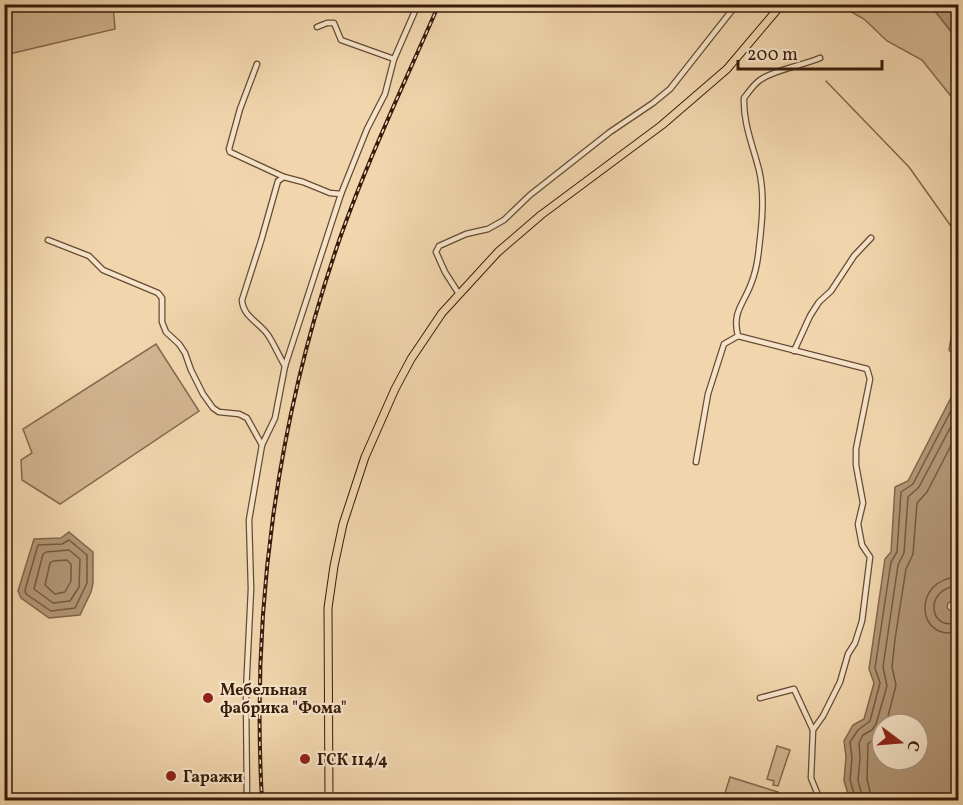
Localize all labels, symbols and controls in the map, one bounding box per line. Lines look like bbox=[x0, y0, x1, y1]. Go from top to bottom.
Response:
scale bar bbox=[738, 33, 882, 71]
text: 200 m bbox=[747, 43, 798, 68]
place label: Мебельная фабрика "Фома" bbox=[220, 680, 347, 720]
marker: Мебельная фабрика "Фома" bbox=[201, 691, 215, 705]
north arrow bbox=[870, 712, 930, 772]
text: С bbox=[901, 738, 924, 754]
place label: ГСК 114/4 bbox=[317, 750, 388, 772]
marker: ГСК 114/4 bbox=[298, 752, 312, 766]
place label: Гаражи bbox=[183, 767, 243, 789]
marker: Гаражи bbox=[164, 769, 178, 783]

